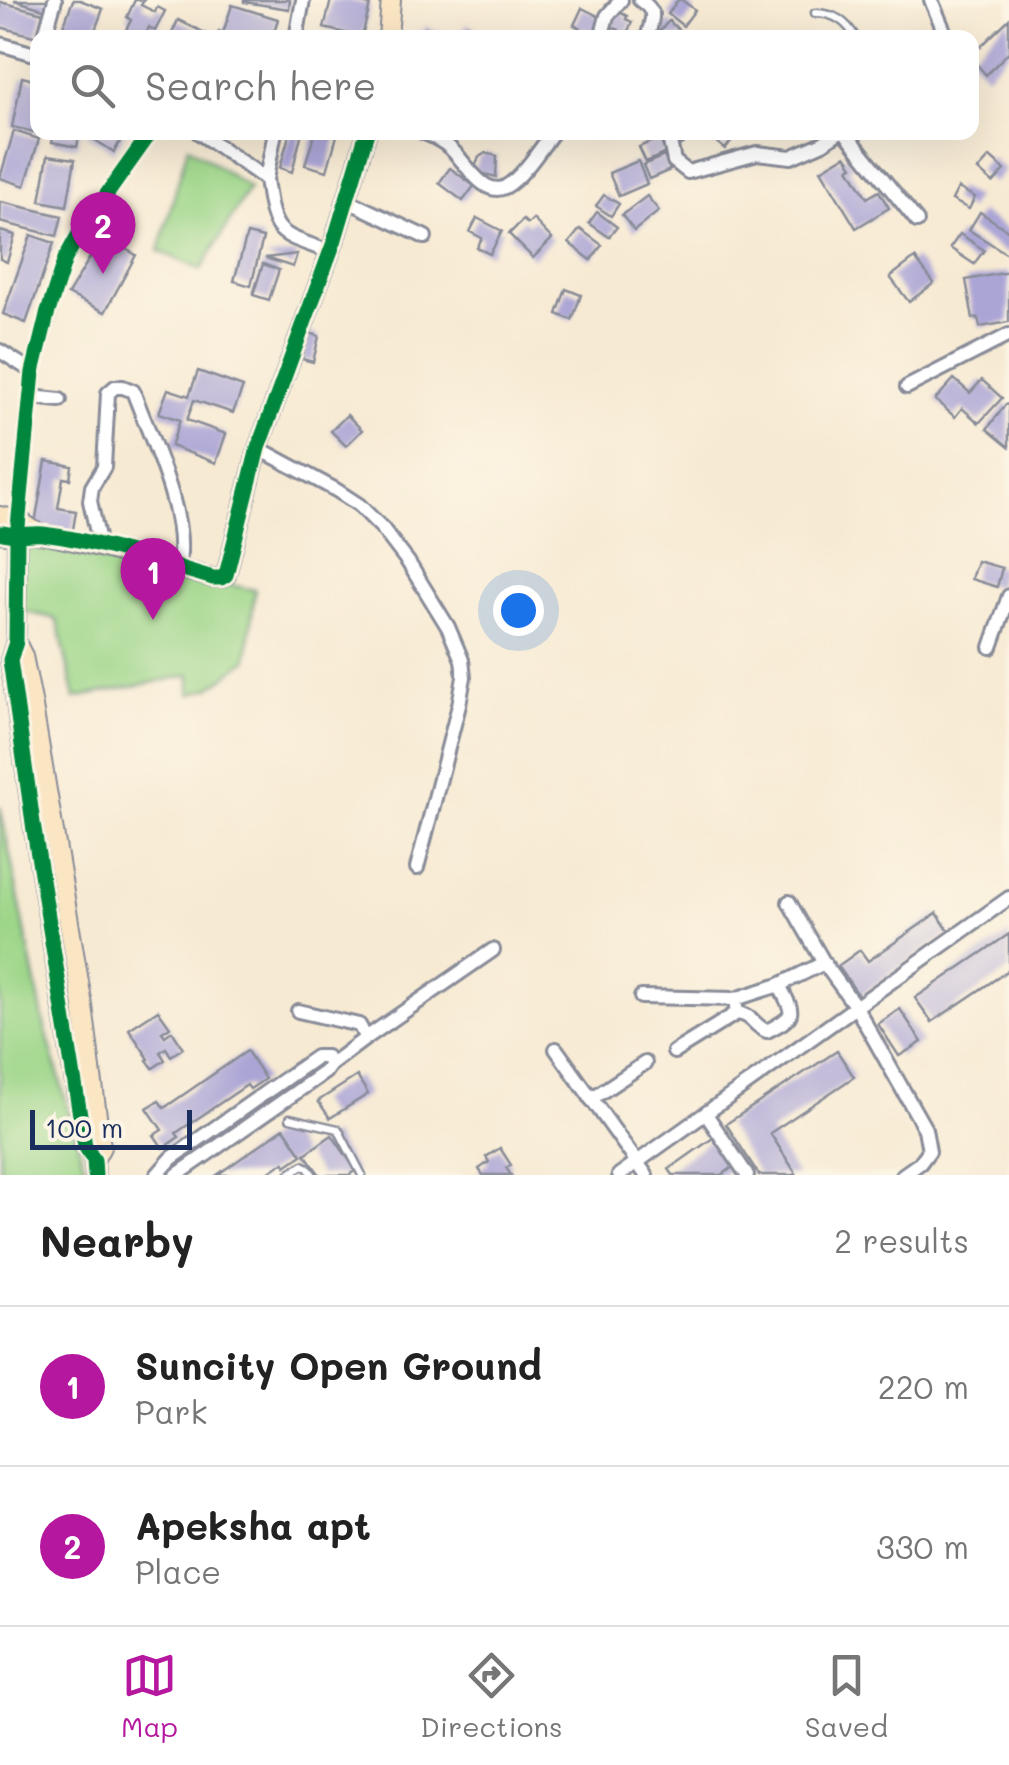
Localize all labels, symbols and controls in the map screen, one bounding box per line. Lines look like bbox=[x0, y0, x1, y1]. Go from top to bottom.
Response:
search box bbox=[30, 30, 979, 140]
icon: search bbox=[65, 58, 120, 113]
text: Search here bbox=[145, 60, 376, 110]
pin: 2 bbox=[70, 192, 136, 274]
pin: 1 bbox=[120, 538, 186, 620]
your location bbox=[493, 585, 544, 636]
scale bar bbox=[30, 1105, 192, 1150]
text: 100 m bbox=[45, 1109, 123, 1145]
text: Nearby bbox=[40, 1213, 194, 1268]
text: 2 results bbox=[834, 1219, 969, 1261]
text: Suncity Open Ground bbox=[135, 1340, 542, 1390]
text: 1 bbox=[65, 1365, 80, 1407]
text: 220 m bbox=[878, 1365, 969, 1407]
text: Park bbox=[135, 1390, 208, 1432]
text: Apeksha apt bbox=[135, 1500, 371, 1550]
text: 2 bbox=[64, 1525, 81, 1567]
text: 330 m bbox=[876, 1525, 969, 1567]
text: Place bbox=[135, 1550, 221, 1592]
tab: Map bbox=[121, 1648, 178, 1744]
tab: Directions bbox=[420, 1648, 563, 1744]
tab: Saved bbox=[805, 1648, 888, 1744]

